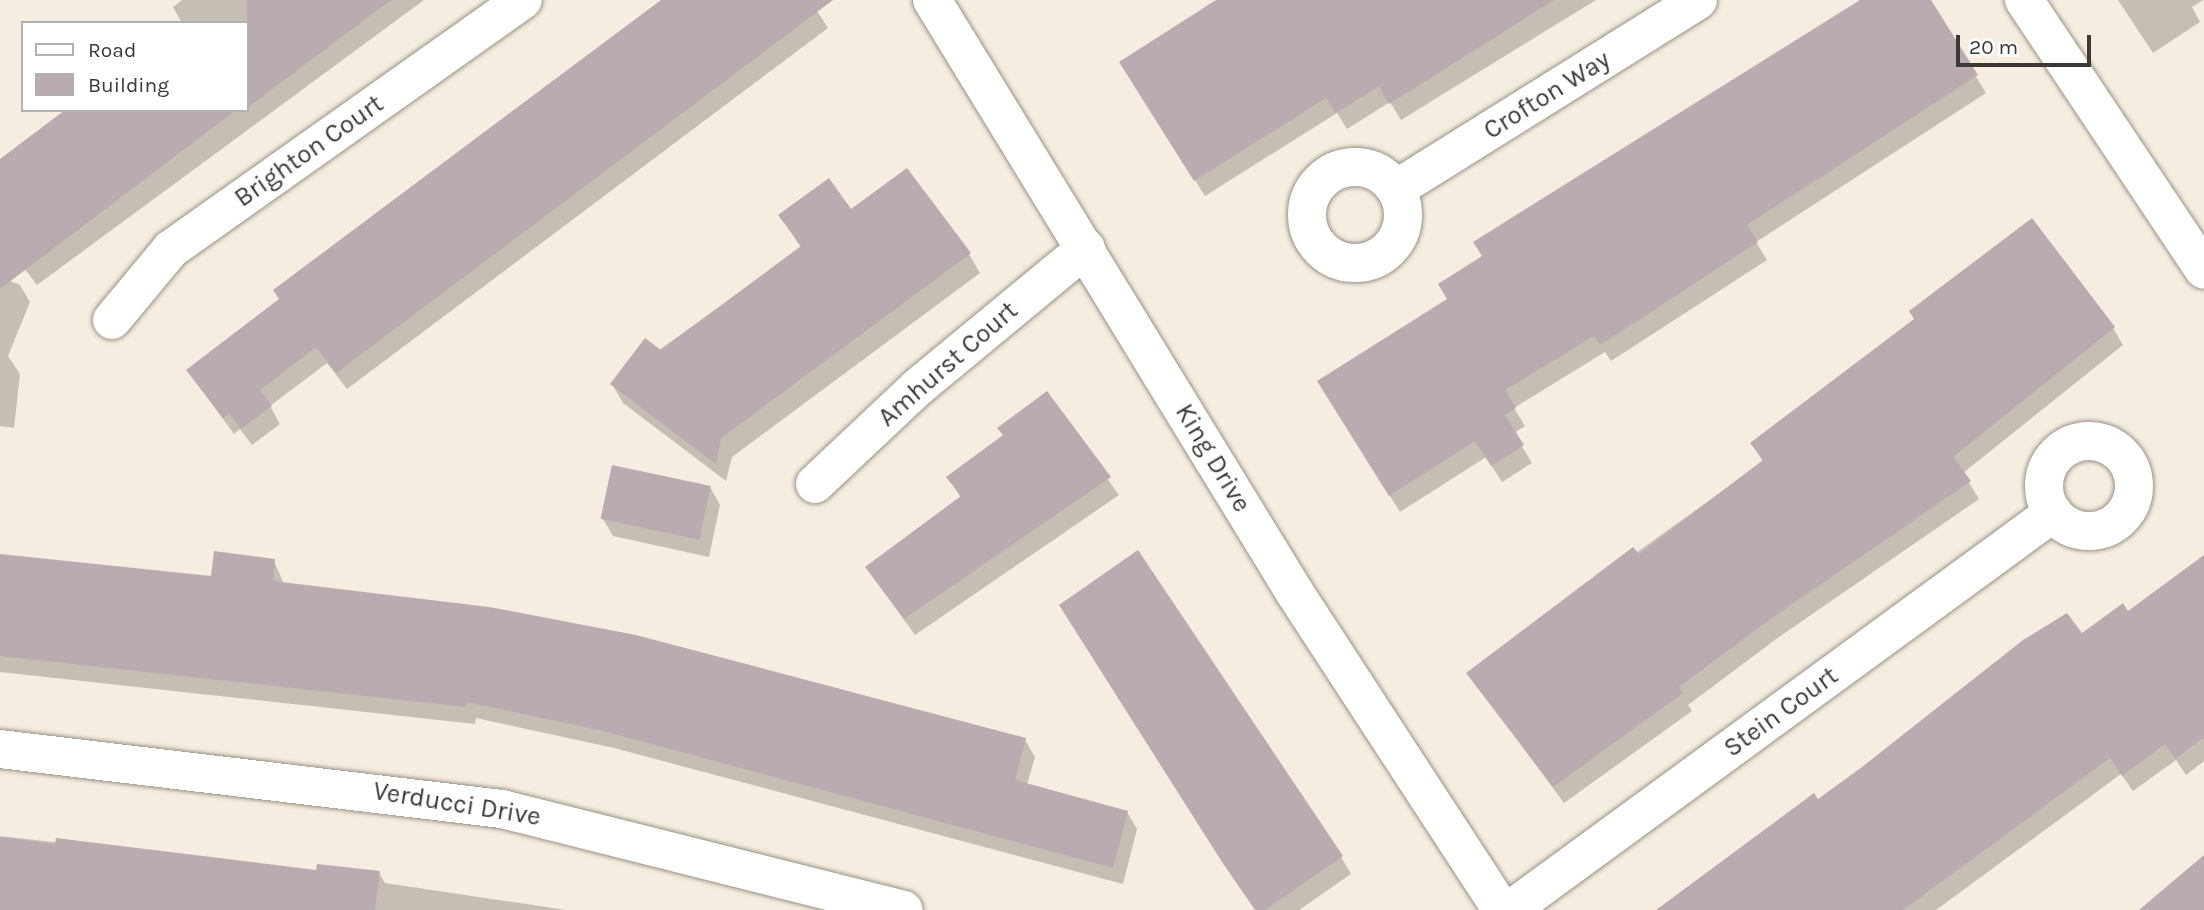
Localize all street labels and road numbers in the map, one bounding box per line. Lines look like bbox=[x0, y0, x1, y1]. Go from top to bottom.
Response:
street label: Crofton Way bbox=[1478, 44, 1616, 146]
street label: Brighton Court bbox=[229, 88, 389, 214]
street label: Amhurst Court bbox=[872, 295, 1024, 433]
street label: King Drive bbox=[1169, 398, 1257, 518]
street label: Stein Court bbox=[1718, 660, 1844, 764]
street label: Verducci Drive bbox=[371, 775, 543, 833]

